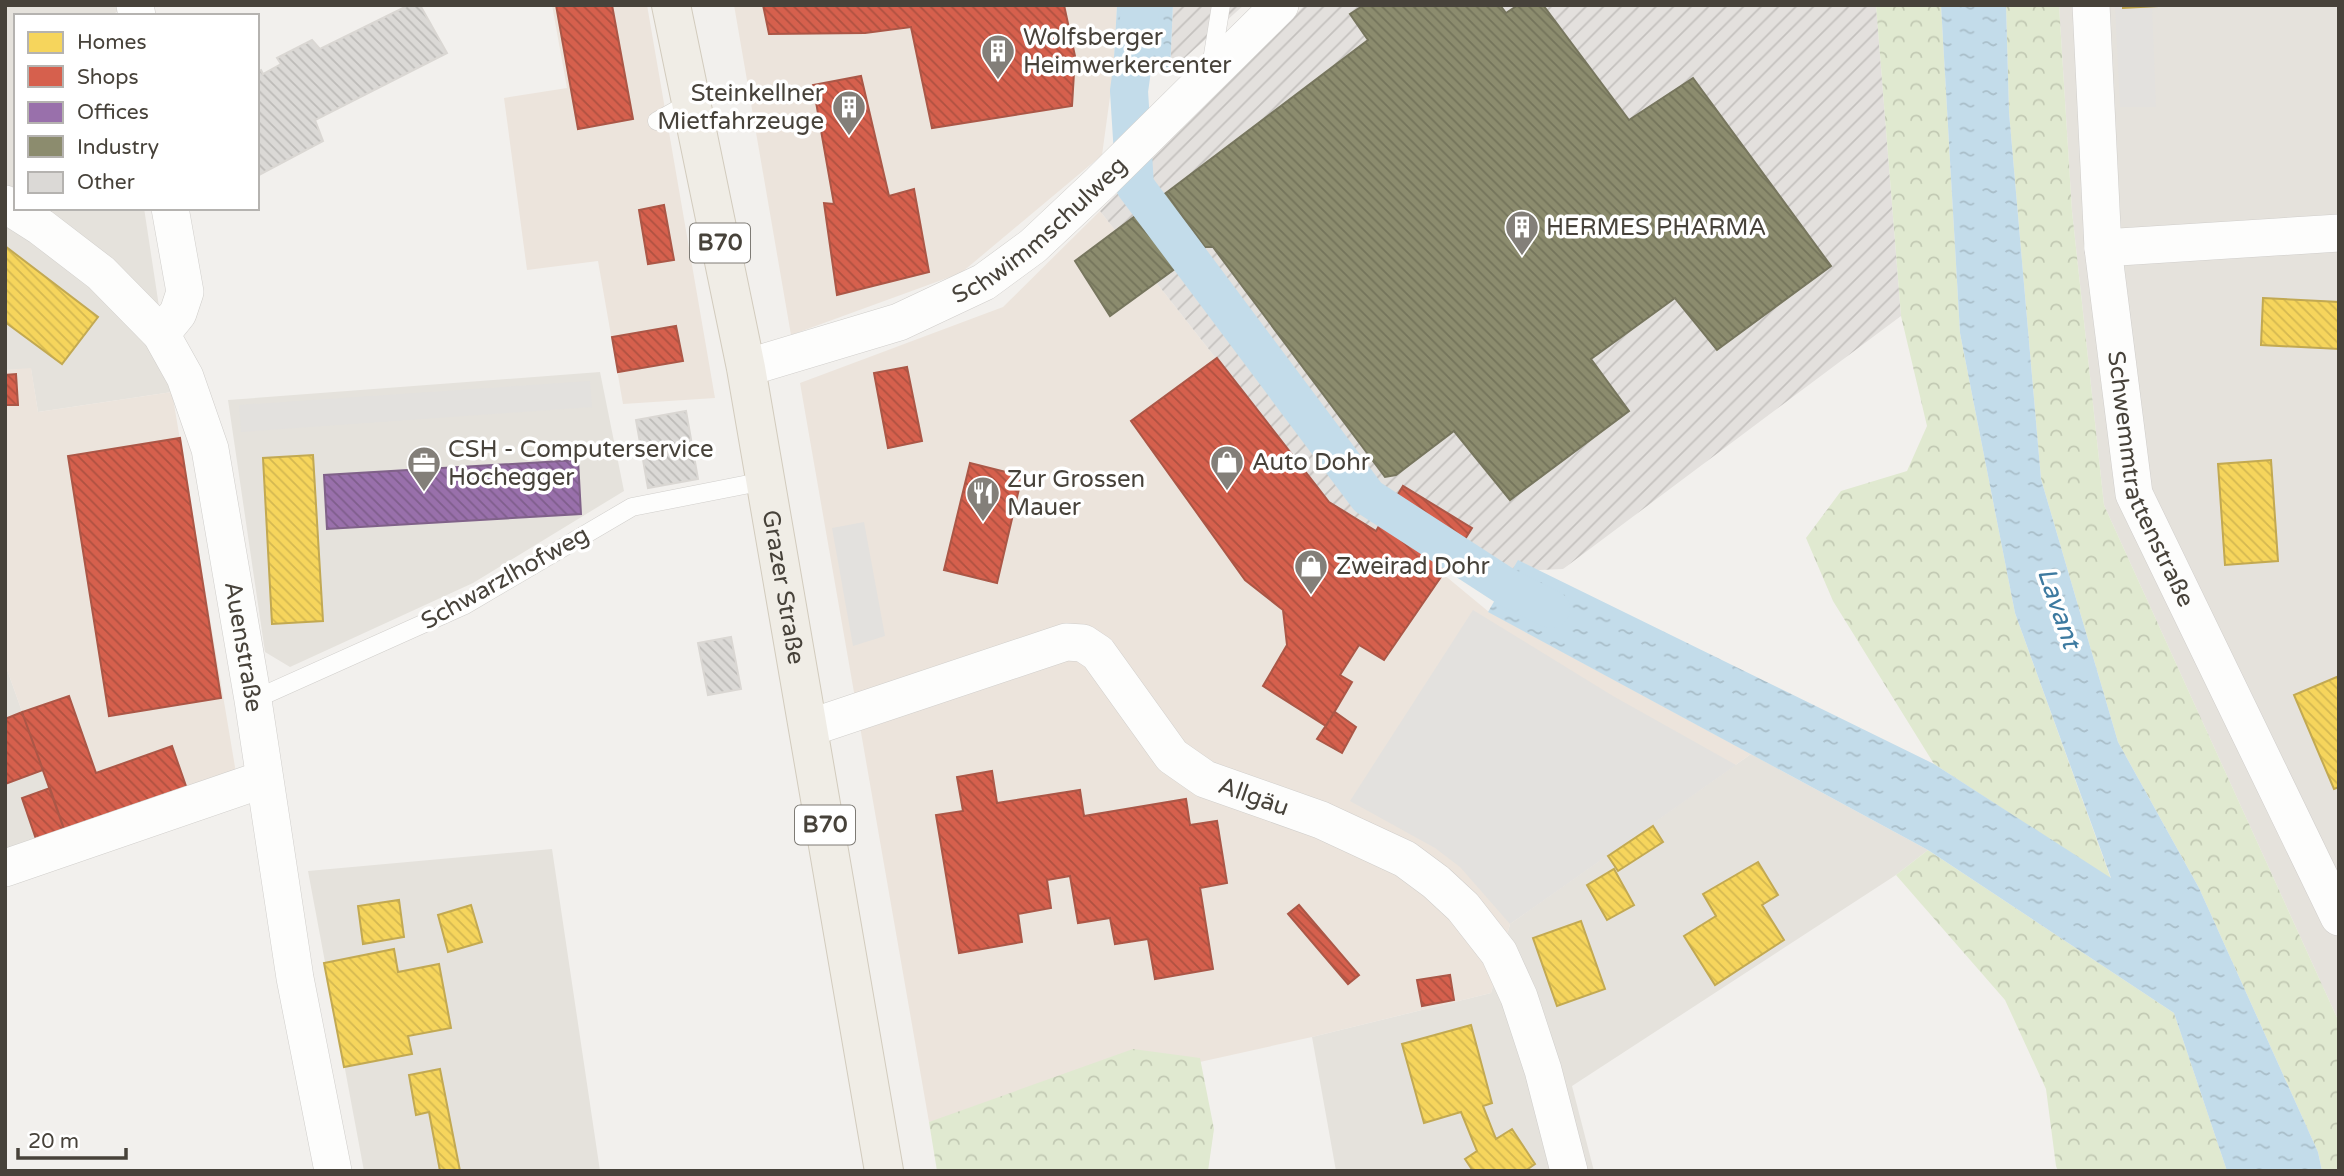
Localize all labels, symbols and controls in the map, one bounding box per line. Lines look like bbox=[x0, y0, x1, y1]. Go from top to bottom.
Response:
legend bbox=[14, 14, 259, 210]
place label: Wolfsberger Heimwerkercenter bbox=[1023, 23, 1232, 80]
text: Homes bbox=[77, 30, 147, 55]
building icon: Wolfsberger Heimwerkercenter bbox=[979, 32, 1017, 81]
text: Shops bbox=[77, 65, 139, 90]
place label: Steinkellner Mietfahrzeuge bbox=[657, 79, 825, 136]
building icon: Steinkellner Mietfahrzeuge bbox=[830, 88, 868, 137]
text: Offices bbox=[77, 100, 149, 125]
text: Industry bbox=[77, 135, 159, 160]
street label: Schwimmschulweg bbox=[947, 150, 1133, 310]
text: Other bbox=[77, 170, 135, 195]
building icon: HERMES PHARMA bbox=[1503, 208, 1541, 257]
place label: HERMES PHARMA bbox=[1546, 213, 1766, 242]
road number: B70 bbox=[690, 224, 750, 262]
street label: Schwemmtrattenstraße bbox=[2102, 349, 2201, 612]
place label: CSH - Computerservice Hochegger bbox=[448, 435, 714, 492]
shop icon: Auto Dohr bbox=[1208, 443, 1246, 492]
office icon: CSH - Computerservice Hochegger bbox=[405, 444, 443, 493]
place label: Auto Dohr bbox=[1252, 448, 1371, 477]
place label: Zur Grossen Mauer bbox=[1007, 465, 1145, 522]
restaurant icon: Zur Grossen Mauer bbox=[964, 474, 1002, 523]
street label: Grazer Straße bbox=[756, 508, 811, 667]
street label: Schwarzlhofweg bbox=[416, 520, 594, 636]
shop icon: Zweirad Dohr bbox=[1292, 547, 1330, 596]
place label: Zweirad Dohr bbox=[1336, 552, 1491, 581]
water label: Lavant bbox=[2031, 564, 2088, 655]
street label: Auenstraße bbox=[218, 579, 269, 714]
street label: Allgäu bbox=[1215, 770, 1293, 822]
road number: B70 bbox=[795, 806, 855, 845]
scale bar bbox=[18, 1116, 126, 1160]
text: 20 m bbox=[28, 1129, 79, 1154]

